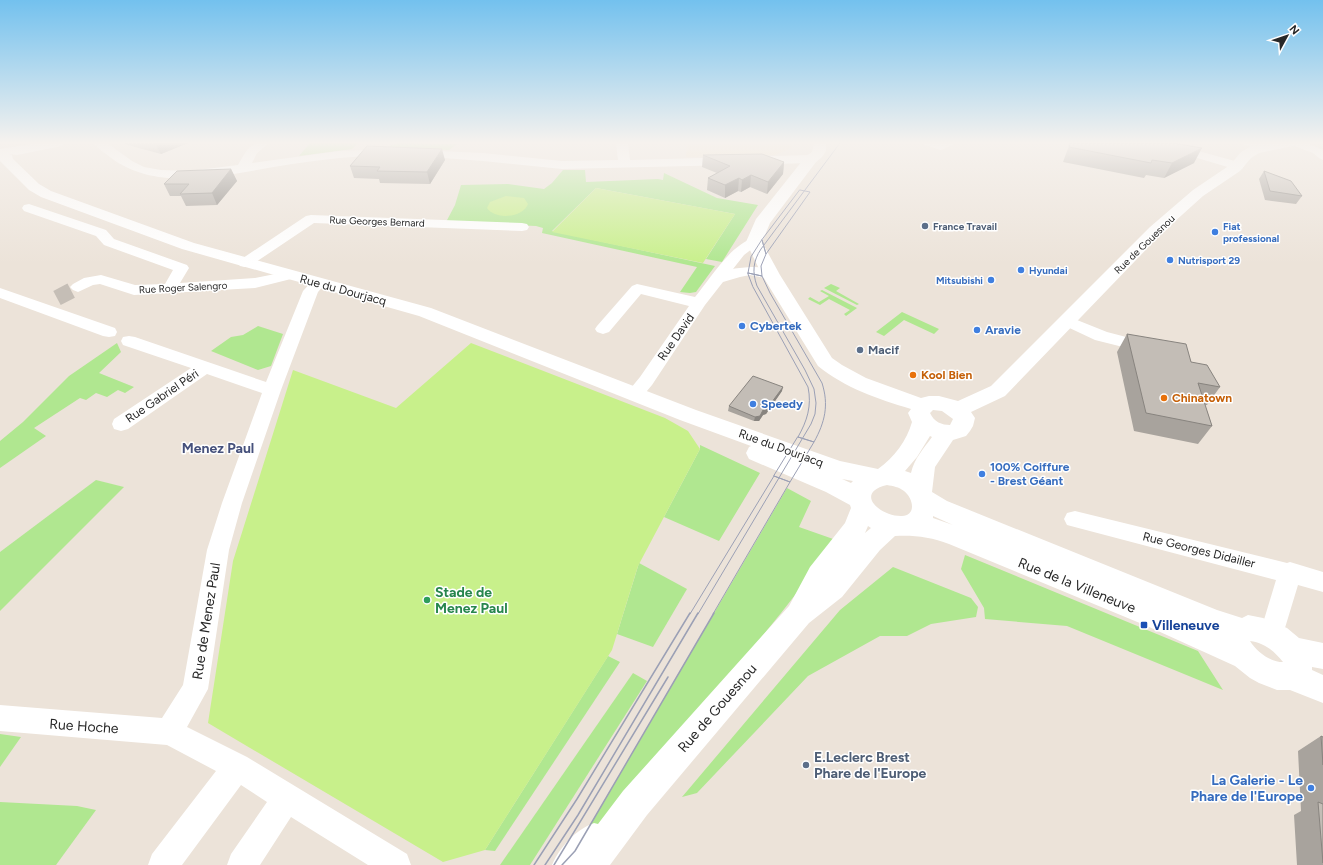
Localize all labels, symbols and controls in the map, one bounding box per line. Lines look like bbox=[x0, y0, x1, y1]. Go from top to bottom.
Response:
north arrow bbox=[1267, 16, 1307, 56]
text: N bbox=[1287, 22, 1302, 37]
street label: Rue de Gouesnou bbox=[1111, 212, 1178, 277]
street label: Rue Georges Bernard bbox=[329, 213, 425, 230]
place label: France Travail bbox=[933, 220, 997, 233]
place label: Fiat professional bbox=[1223, 220, 1279, 245]
marker: France Travail bbox=[920, 221, 930, 231]
marker: Fiat professional bbox=[1210, 227, 1220, 237]
place label: Nutrisport 29 bbox=[1178, 254, 1240, 267]
marker: Nutrisport 29 bbox=[1165, 255, 1175, 265]
place label: Hyundai bbox=[1029, 264, 1068, 277]
marker: Hyundai bbox=[1016, 265, 1026, 275]
street label: Rue du Dourjacq bbox=[298, 272, 388, 308]
place label: Mitsubishi bbox=[936, 274, 983, 287]
marker: Mitsubishi bbox=[986, 275, 996, 285]
street label: Rue Roger Salengro bbox=[138, 279, 228, 296]
street label: Rue David bbox=[655, 311, 697, 363]
place label: Cybertek bbox=[750, 319, 802, 333]
marker: Cybertek bbox=[737, 321, 747, 331]
place label: Aravie bbox=[985, 323, 1021, 337]
marker: Aravie bbox=[972, 325, 982, 335]
place label: Macif bbox=[868, 343, 899, 357]
marker: Macif bbox=[855, 345, 865, 355]
street label: Rue Gabriel Péri bbox=[123, 366, 201, 426]
place label: Kool Bien bbox=[921, 368, 973, 382]
marker: Kool Bien bbox=[908, 370, 918, 380]
place label: Chinatown bbox=[1172, 391, 1232, 405]
marker: Chinatown bbox=[1159, 393, 1169, 403]
place label: Speedy bbox=[761, 397, 803, 411]
marker: Speedy bbox=[748, 399, 758, 409]
street label: Rue du Dourjacq bbox=[737, 426, 825, 470]
district label: Menez Paul bbox=[182, 440, 254, 457]
place label: 100% Coiffure - Brest Géant bbox=[990, 460, 1070, 488]
marker: 100% Coiffure - Brest Géant bbox=[977, 469, 987, 479]
street label: Rue Georges Didailler bbox=[1141, 529, 1257, 571]
street label: Rue de la Villeneuve bbox=[1015, 554, 1138, 617]
street label: Rue de Menez Paul bbox=[189, 561, 224, 681]
place label: Stade de Menez Paul bbox=[435, 584, 508, 617]
marker: Stade de Menez Paul bbox=[422, 595, 432, 605]
place label: Villeneuve bbox=[1152, 617, 1220, 634]
marker: Villeneuve bbox=[1139, 620, 1149, 630]
street label: Rue de Gouesnou bbox=[674, 661, 760, 756]
street label: Rue Hoche bbox=[49, 716, 119, 737]
place label: E.Leclerc Brest Phare de l'Europe bbox=[814, 749, 927, 782]
marker: E.Leclerc Brest Phare de l'Europe bbox=[801, 760, 811, 770]
place label: La Galerie - Le Phare de l'Europe bbox=[1191, 772, 1303, 805]
marker: La Galerie - Le Phare de l'Europe bbox=[1306, 783, 1316, 793]

